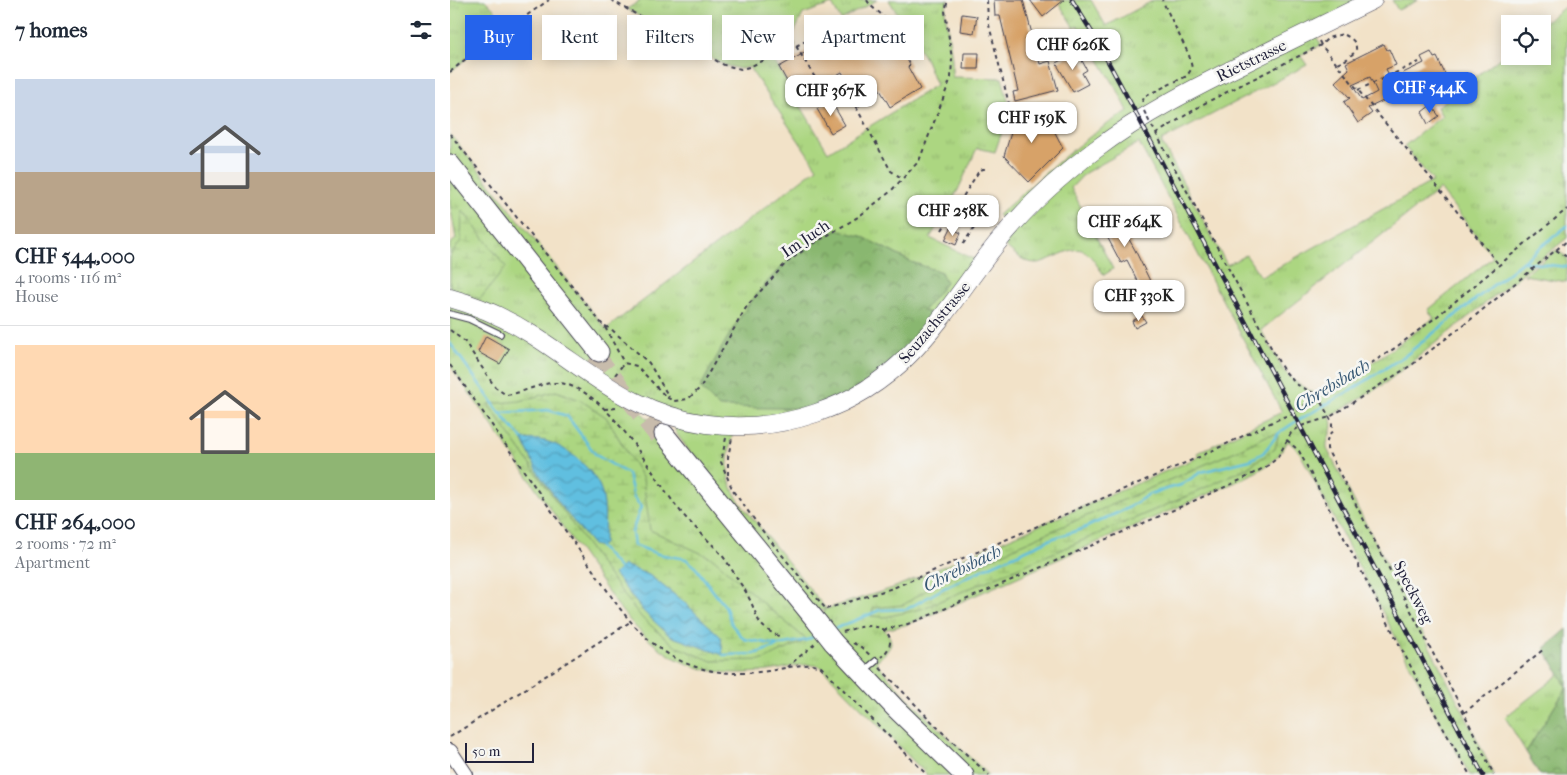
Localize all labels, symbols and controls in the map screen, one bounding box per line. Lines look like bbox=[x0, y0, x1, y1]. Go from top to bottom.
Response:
chip: Buy bbox=[465, 15, 532, 60]
chip: Rent bbox=[542, 15, 617, 60]
chip: Filters bbox=[627, 15, 712, 60]
chip: New bbox=[722, 15, 794, 60]
chip: Apartment bbox=[804, 15, 924, 60]
map controls bbox=[1501, 15, 1551, 65]
button: locate bbox=[1501, 15, 1551, 65]
icon: filters bbox=[407, 16, 435, 44]
text: 7 homes bbox=[15, 18, 87, 42]
pin: CHF 626K bbox=[1021, 28, 1125, 71]
text: CHF 626K bbox=[1037, 35, 1109, 54]
street label: Rietstrasse bbox=[1213, 35, 1289, 86]
pin: CHF 544K bbox=[1378, 72, 1482, 114]
pin: CHF 367K bbox=[779, 74, 883, 117]
text: CHF 544K bbox=[1394, 78, 1466, 97]
text: CHF 367K bbox=[796, 81, 866, 100]
pin: CHF 159K bbox=[980, 102, 1084, 144]
text: CHF 159K bbox=[998, 108, 1066, 127]
icon: home bbox=[180, 112, 270, 202]
pin: CHF 258K bbox=[901, 194, 1005, 237]
text: CHF 258K bbox=[918, 201, 988, 220]
pin: CHF 264K bbox=[1073, 206, 1177, 248]
text: CHF 264K bbox=[1088, 212, 1162, 231]
street label: Im Juch bbox=[778, 216, 833, 261]
text: CHF 544,000 bbox=[15, 244, 135, 268]
text: 4 rooms · 116 m² bbox=[15, 268, 121, 287]
street label: Seuzachstrasse bbox=[895, 277, 974, 367]
pin: CHF 330K bbox=[1087, 280, 1191, 322]
text: CHF 330K bbox=[1104, 286, 1174, 305]
text: House bbox=[15, 287, 58, 306]
water label: Chrebsbach bbox=[1291, 355, 1374, 416]
icon: home bbox=[180, 377, 270, 467]
text: CHF 264,000 bbox=[15, 510, 136, 534]
text: 2 rooms · 72 m² bbox=[15, 534, 116, 553]
water label: Chrebsbach bbox=[920, 541, 1005, 596]
text: Apartment bbox=[15, 553, 90, 572]
street label: Speckweg bbox=[1390, 558, 1438, 627]
scale bar bbox=[465, 740, 534, 763]
text: 50 m bbox=[472, 743, 500, 760]

